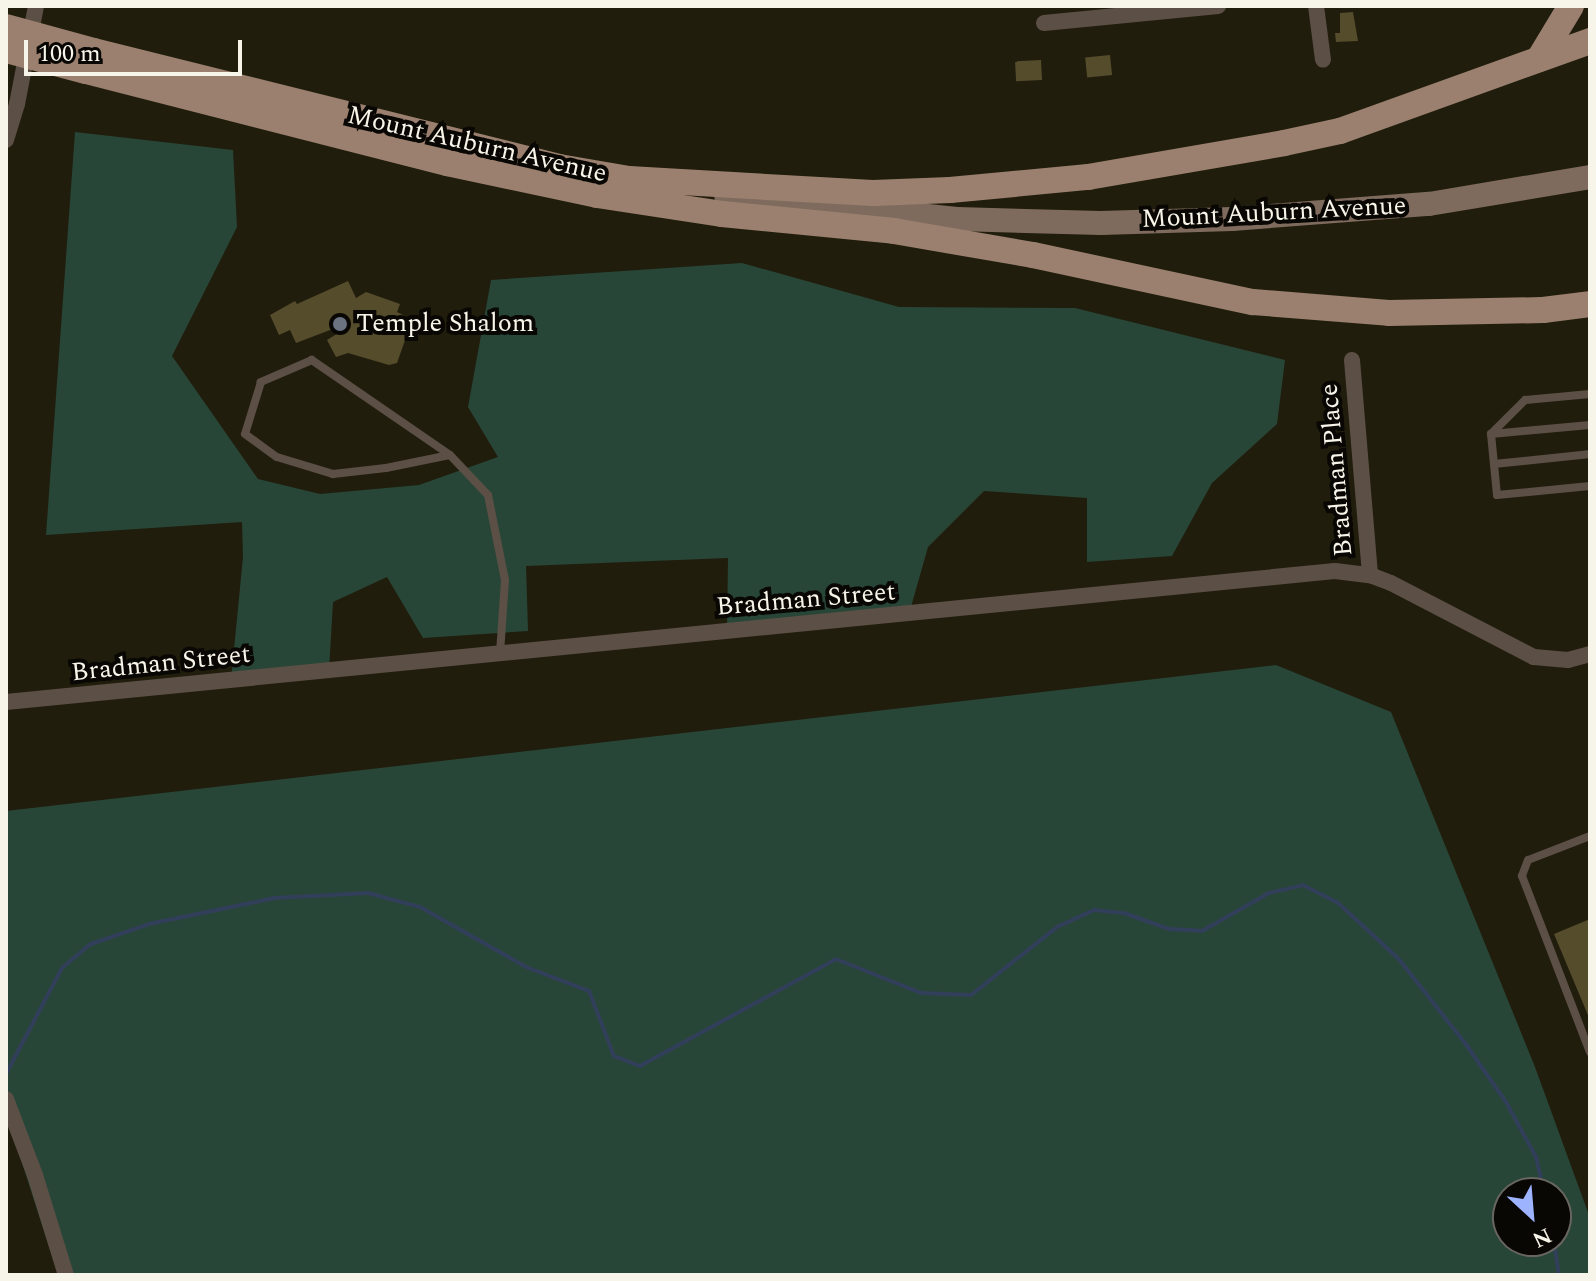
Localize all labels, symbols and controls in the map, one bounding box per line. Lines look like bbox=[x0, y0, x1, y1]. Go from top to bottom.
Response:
scale bar bbox=[28, 24, 246, 74]
text: 100 m bbox=[38, 36, 101, 72]
street label: Mount Auburn Avenue bbox=[344, 100, 610, 190]
street label: Mount Auburn Avenue bbox=[1141, 190, 1407, 236]
place label: Temple Shalom bbox=[356, 308, 534, 340]
marker: Temple Shalom bbox=[331, 315, 349, 333]
street label: Bradman Place bbox=[1314, 382, 1360, 558]
street label: Bradman Street bbox=[715, 577, 897, 623]
street label: Bradman Street bbox=[70, 639, 252, 689]
north arrow bbox=[1492, 1177, 1572, 1257]
text: N bbox=[1527, 1218, 1557, 1256]

